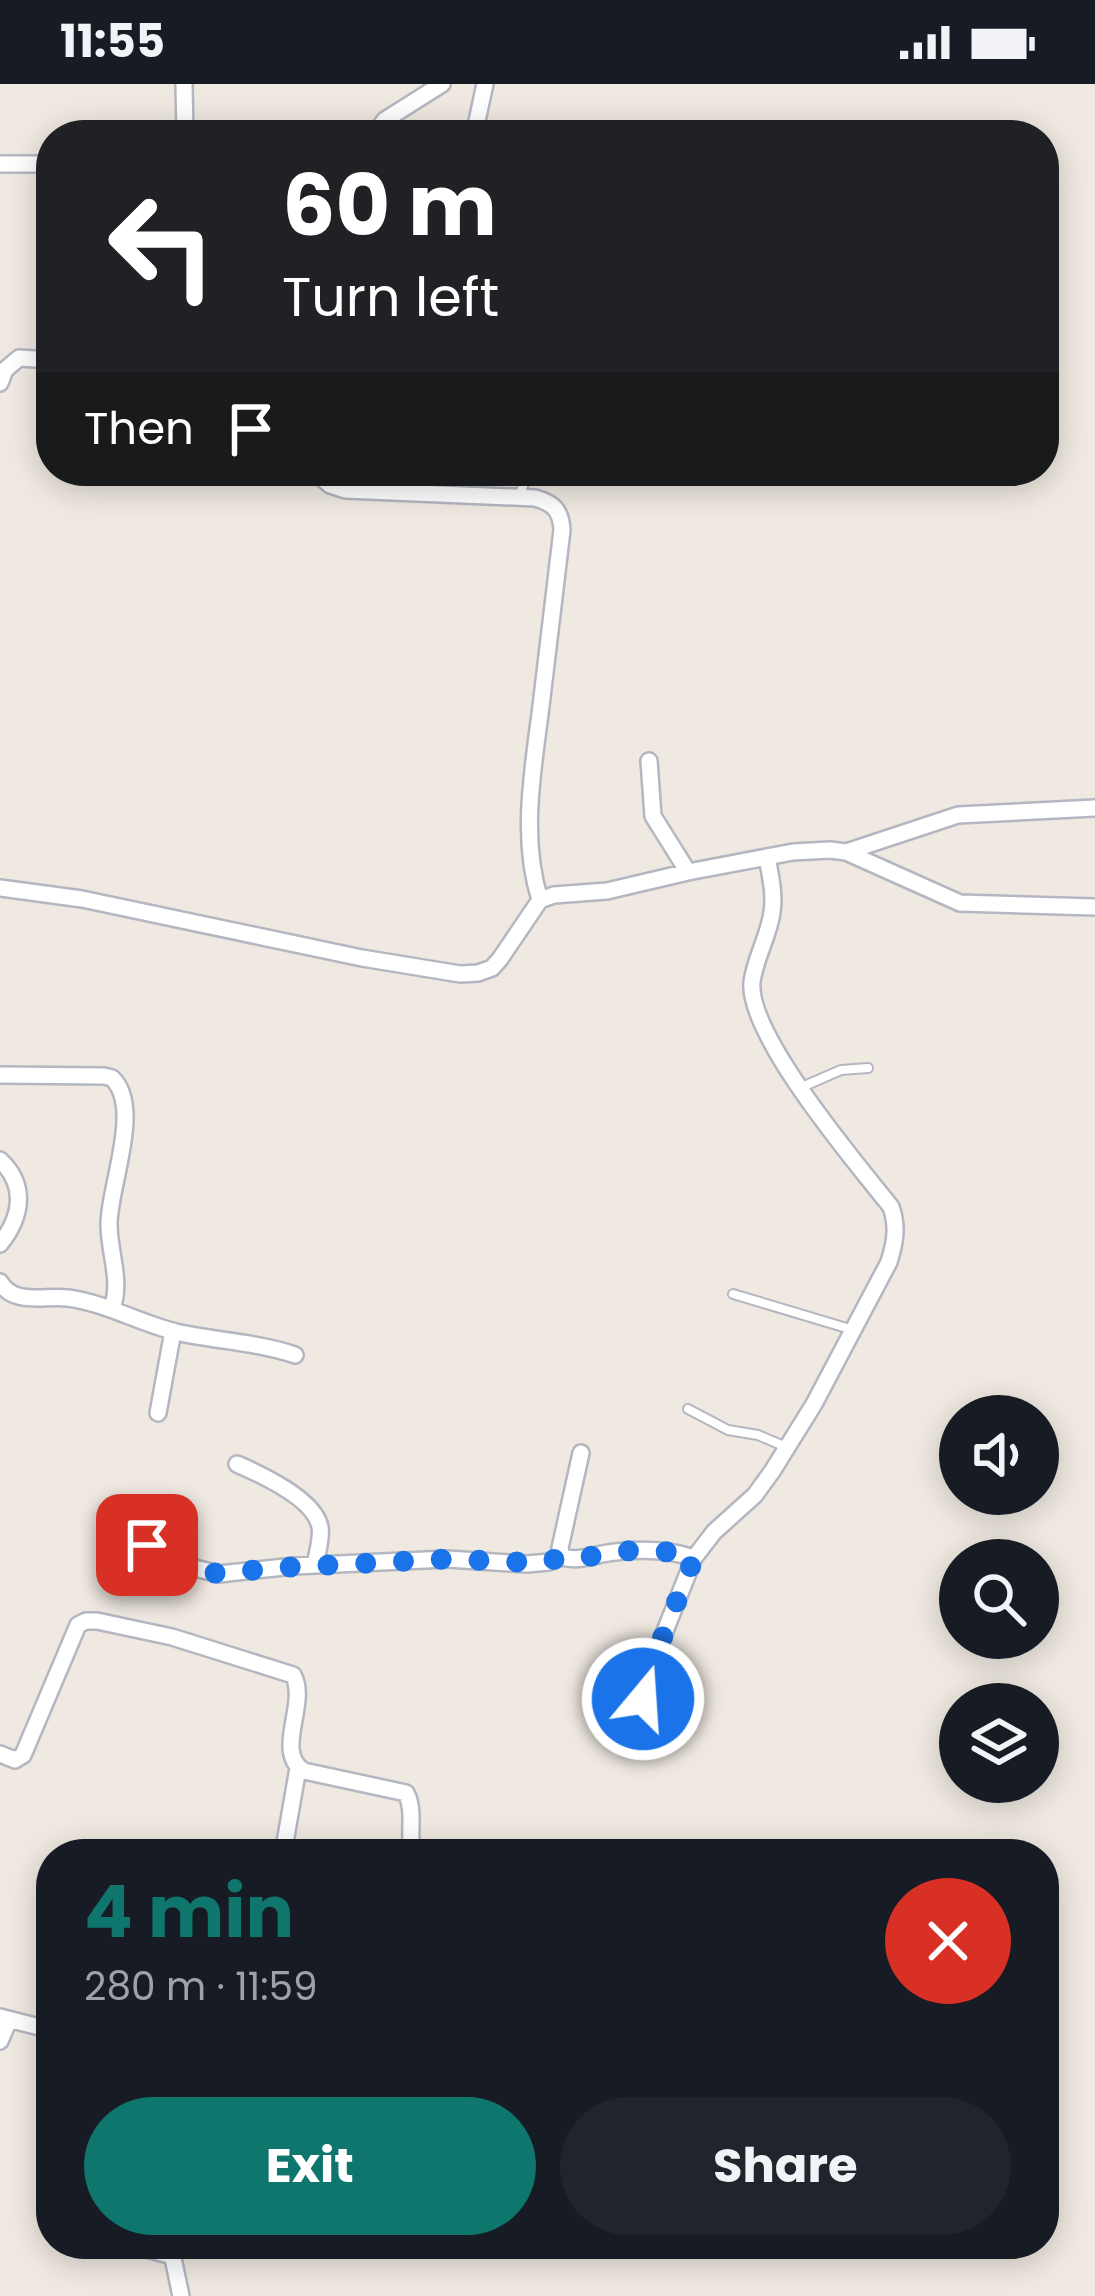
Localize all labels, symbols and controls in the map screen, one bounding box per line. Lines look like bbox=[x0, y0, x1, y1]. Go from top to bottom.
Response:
text: 11:55 bbox=[60, 10, 165, 73]
text: 60 m bbox=[282, 147, 497, 264]
icon: left bbox=[84, 168, 240, 324]
text: Turn left bbox=[282, 259, 499, 335]
icon: arrive bbox=[218, 396, 284, 462]
text: Then bbox=[84, 397, 194, 460]
map controls bbox=[939, 1395, 1059, 1803]
button: sound bbox=[939, 1395, 1059, 1515]
pin bbox=[96, 1494, 198, 1596]
icon: arrive bbox=[114, 1512, 180, 1578]
button: search bbox=[939, 1539, 1059, 1659]
position arrow bbox=[580, 1636, 706, 1762]
button: layers bbox=[939, 1683, 1059, 1803]
text: 4 min bbox=[84, 1861, 294, 1962]
button: close bbox=[885, 1878, 1011, 2004]
text: 280 m · 11:59 bbox=[84, 1959, 318, 2014]
button: Exit bbox=[84, 2097, 536, 2235]
button: Share bbox=[560, 2097, 1011, 2235]

